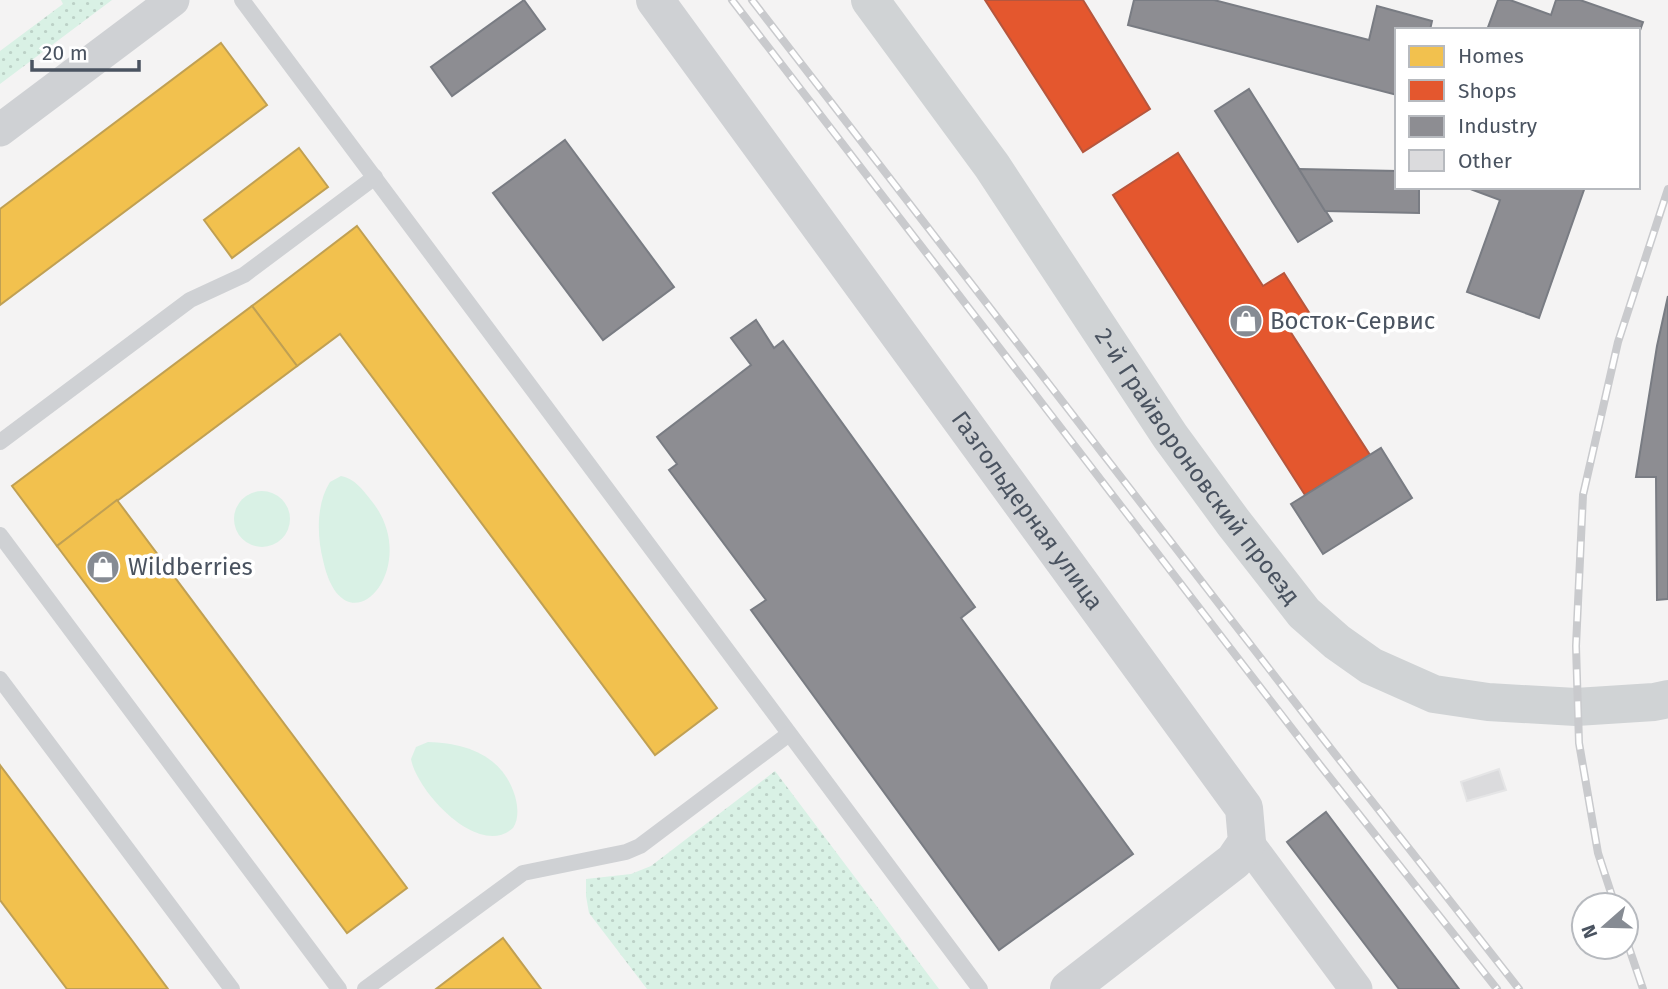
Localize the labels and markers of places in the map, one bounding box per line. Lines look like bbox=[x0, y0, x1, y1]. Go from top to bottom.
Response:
shop icon: Восток-Сервис bbox=[1227, 302, 1265, 340]
place label: Восток-Сервис bbox=[1270, 307, 1435, 335]
shop icon: Wildberries bbox=[84, 548, 122, 586]
place label: Wildberries bbox=[128, 553, 253, 581]

